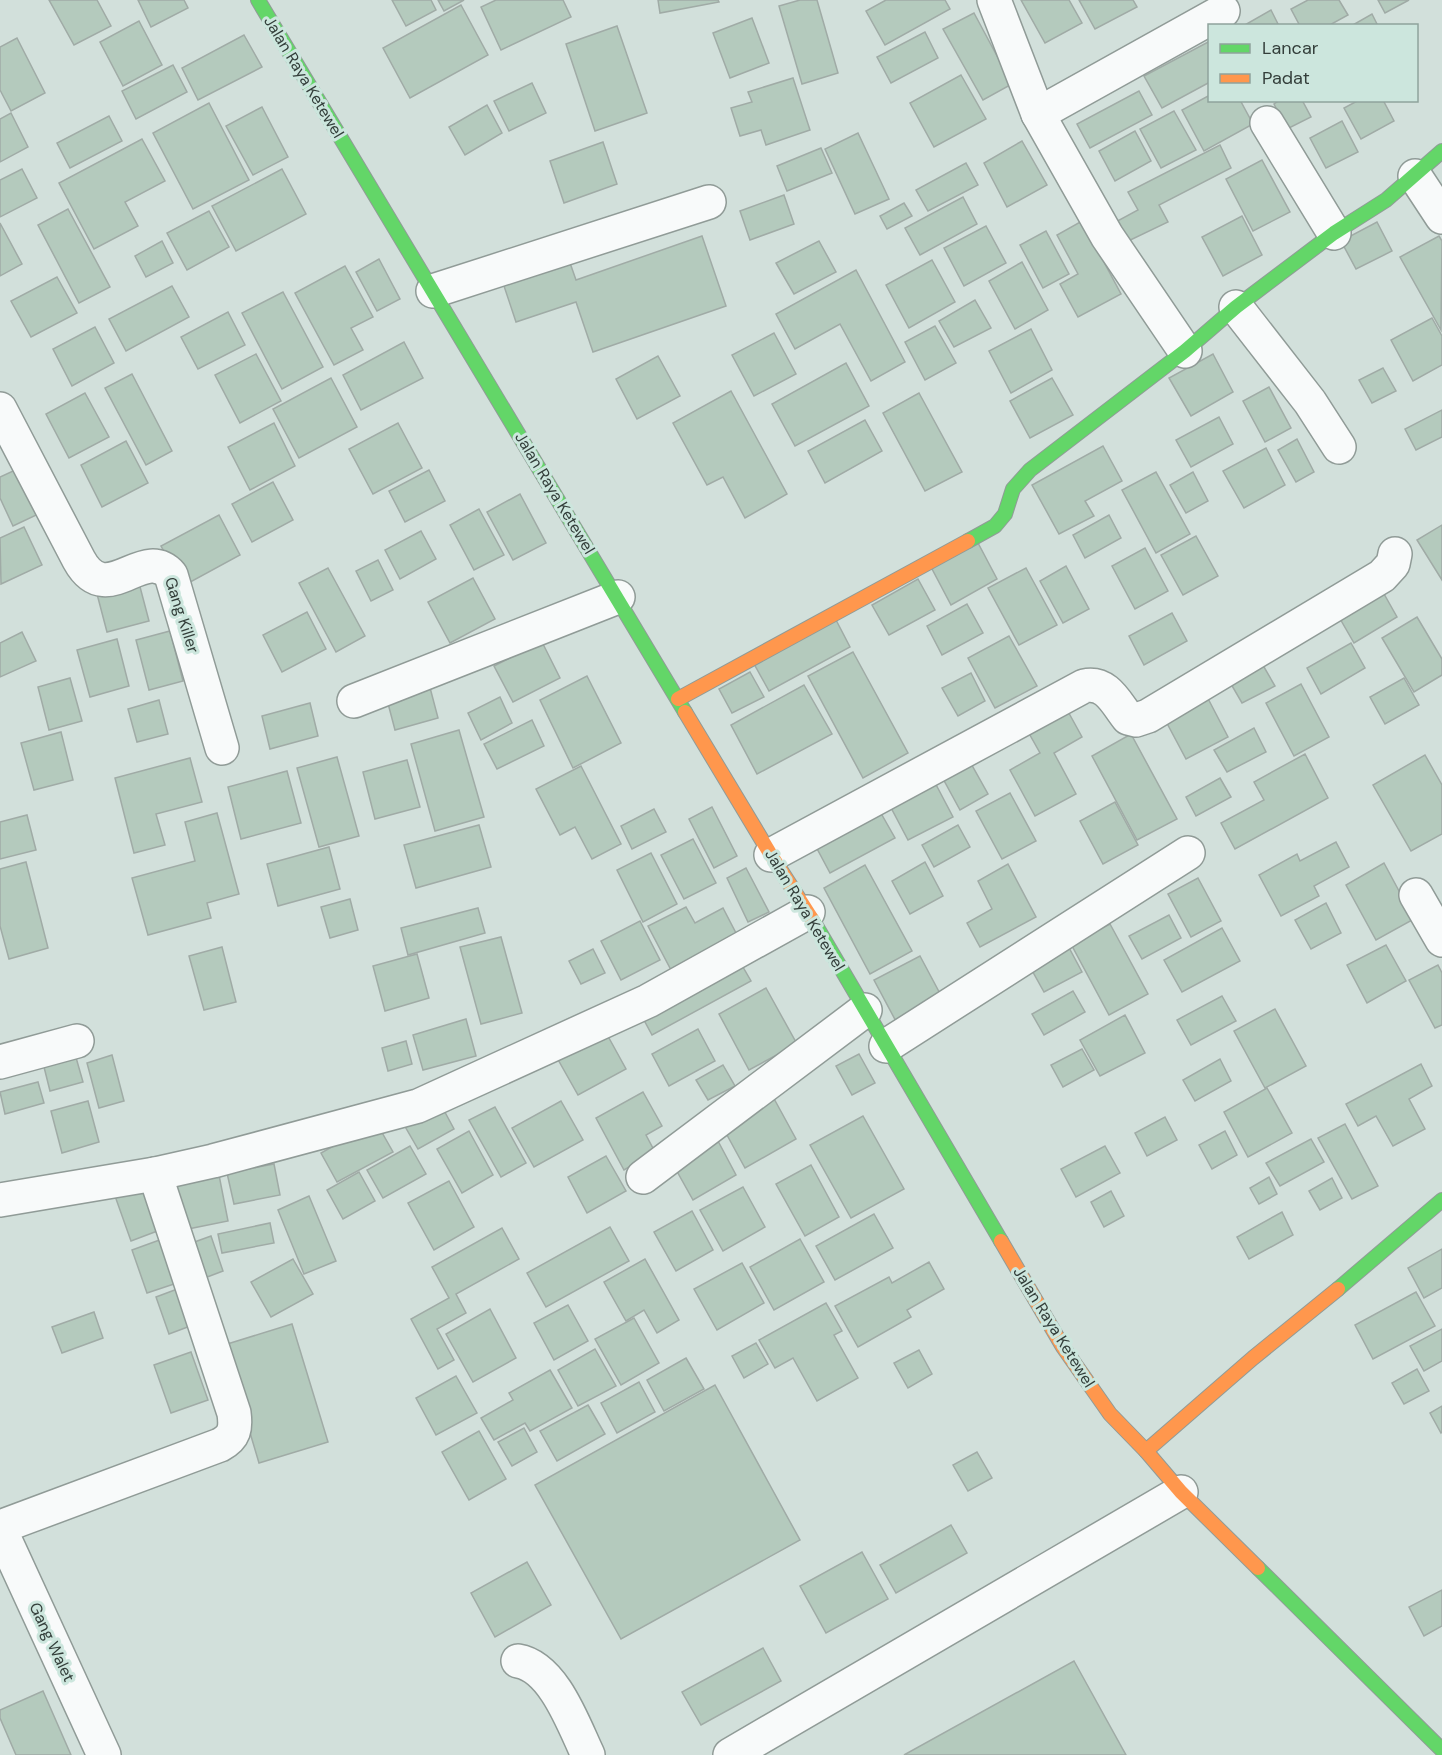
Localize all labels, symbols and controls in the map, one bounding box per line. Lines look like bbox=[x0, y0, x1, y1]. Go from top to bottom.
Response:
street label: Jalan Raya Ketewel bbox=[259, 12, 349, 142]
legend bbox=[1208, 24, 1418, 102]
text: Lancar bbox=[1262, 36, 1319, 60]
text: Padat bbox=[1262, 66, 1310, 90]
street label: Jalan Raya Ketewel bbox=[510, 428, 600, 558]
street label: Gang Killer bbox=[160, 574, 204, 656]
street label: Jalan Raya Ketewel bbox=[760, 845, 850, 975]
street label: Jalan Raya Ketewel bbox=[1008, 1263, 1100, 1391]
street label: Gang Walet bbox=[24, 1599, 80, 1685]

